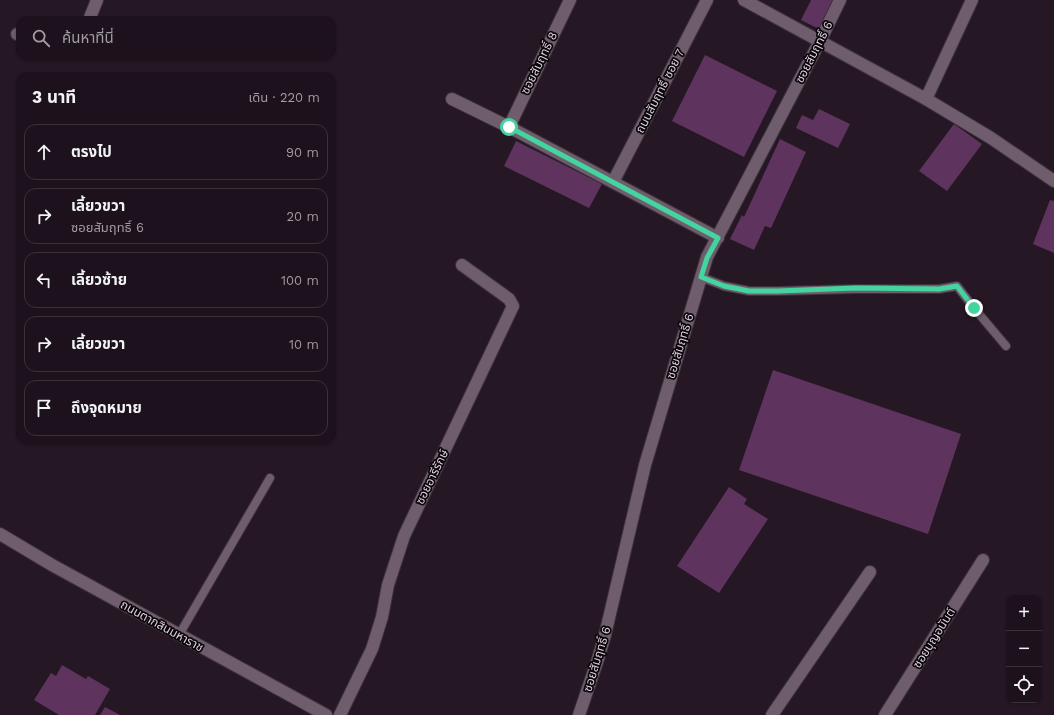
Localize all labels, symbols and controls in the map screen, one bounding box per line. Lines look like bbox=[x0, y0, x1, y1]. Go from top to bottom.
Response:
search box bbox=[16, 16, 336, 60]
street label: ซอยสัมฤทธิ์ 6 bbox=[792, 19, 836, 85]
icon: search bbox=[30, 27, 52, 49]
text: ค้นหาที่นี่ bbox=[62, 29, 114, 47]
street label: ซอยสัมฤทธิ์ 8 bbox=[518, 29, 560, 96]
street label: ถนนสัมฤทธิ์ ซอย 7 bbox=[633, 46, 687, 135]
text: 3 นาที bbox=[32, 87, 76, 107]
text: เดิน · 220 m bbox=[248, 90, 320, 105]
route start bbox=[500, 118, 518, 136]
icon: ahead bbox=[33, 141, 55, 163]
text: ตรงไป bbox=[71, 143, 112, 161]
text: 90 m bbox=[286, 145, 319, 160]
text: เลี้ยวขวา bbox=[71, 197, 125, 215]
icon: right bbox=[33, 205, 55, 227]
text: 20 m bbox=[287, 209, 319, 224]
text: ซอยสัมฤทธิ์ 6 bbox=[71, 220, 144, 235]
icon: left bbox=[33, 269, 55, 291]
text: เลี้ยวซ้าย bbox=[71, 271, 127, 289]
text: 100 m bbox=[281, 273, 319, 288]
route end bbox=[965, 299, 983, 317]
street label: ซอยสัมฤทธิ์ 6 bbox=[663, 312, 697, 380]
icon: right bbox=[33, 333, 55, 355]
text: เลี้ยวขวา bbox=[71, 335, 125, 353]
text: 10 m bbox=[289, 337, 319, 352]
icon: arrive bbox=[33, 397, 55, 419]
text: ถึงจุดหมาย bbox=[71, 399, 142, 417]
street label: ซอยอารีรักษ์ bbox=[413, 447, 451, 507]
map controls bbox=[1006, 595, 1042, 703]
button: + bbox=[1006, 595, 1042, 631]
street label: ถนนตากสินมหาราช bbox=[118, 597, 206, 655]
street label: ซอยบุญอนันต์ bbox=[910, 605, 958, 671]
street label: ซอยสัมฤทธิ์ 6 bbox=[580, 625, 614, 693]
button: − bbox=[1006, 631, 1042, 667]
button: locate bbox=[1006, 667, 1042, 703]

